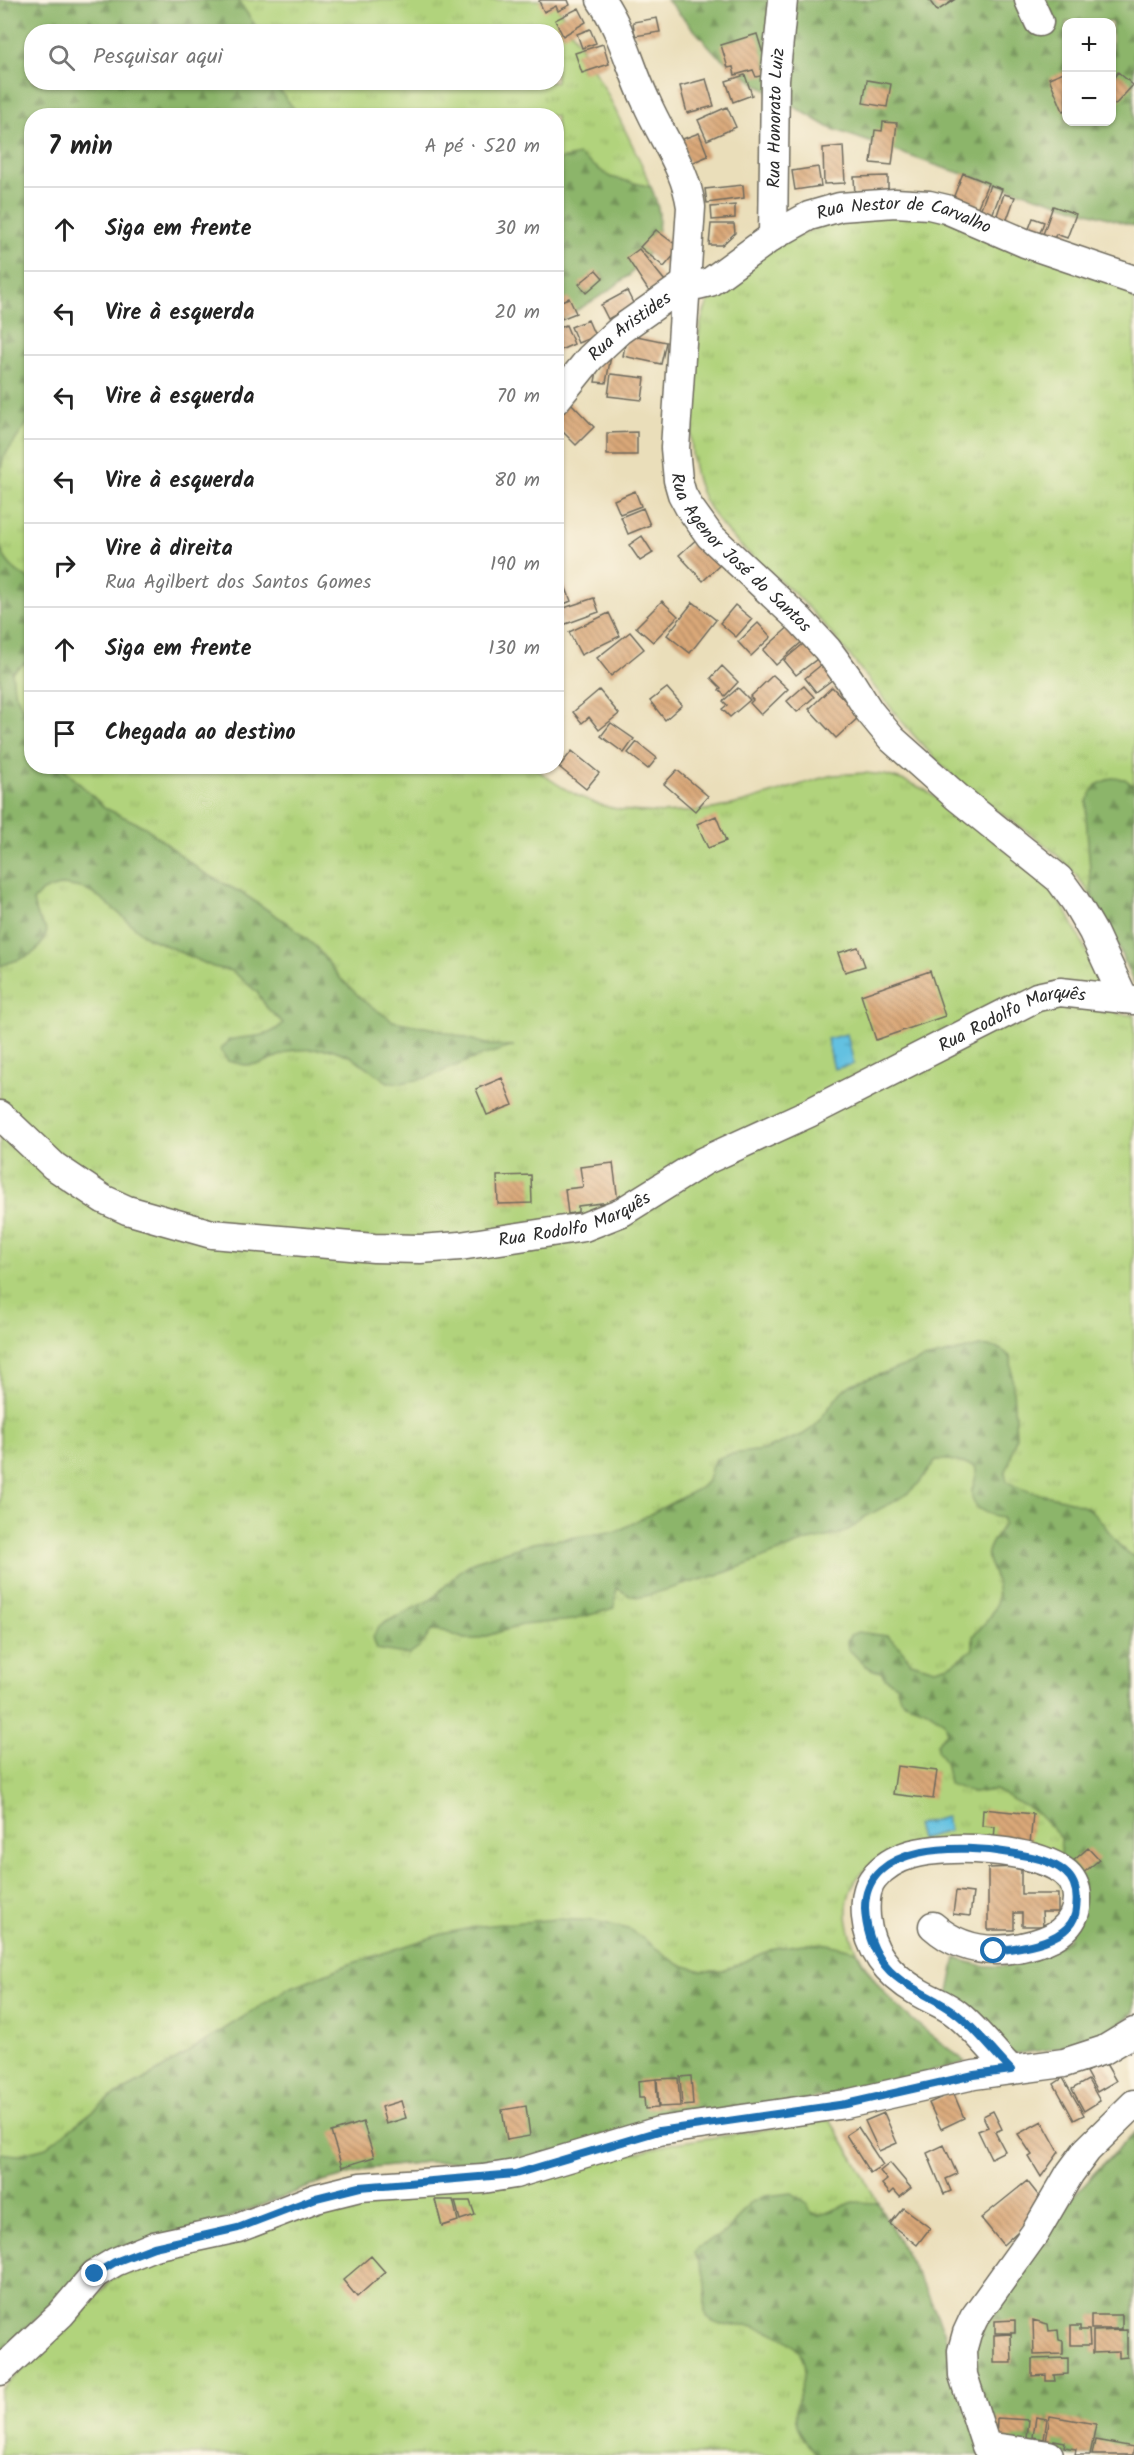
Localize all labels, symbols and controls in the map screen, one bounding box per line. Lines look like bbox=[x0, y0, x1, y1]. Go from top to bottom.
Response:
map controls bbox=[1062, 18, 1116, 126]
button: + bbox=[1062, 18, 1116, 72]
search box bbox=[24, 24, 564, 90]
text: Pesquisar aqui bbox=[93, 40, 223, 75]
icon: search bbox=[45, 41, 78, 74]
street label: Rua Honorato Luiz bbox=[761, 47, 794, 188]
button: − bbox=[1062, 72, 1116, 126]
text: 7 min bbox=[48, 126, 113, 168]
text: A pé · 520 m bbox=[424, 131, 540, 163]
street label: Rua Nestor de Carvalho bbox=[813, 190, 995, 243]
text: Siga em frente bbox=[105, 212, 251, 247]
icon: ahead bbox=[48, 213, 81, 246]
text: 30 m bbox=[495, 213, 540, 245]
street label: Rua Aristides bbox=[582, 285, 678, 369]
text: Vire à esquerda bbox=[105, 296, 254, 331]
icon: left bbox=[48, 297, 81, 330]
text: 20 m bbox=[494, 297, 540, 329]
text: Vire à esquerda bbox=[105, 380, 254, 415]
icon: left bbox=[48, 381, 81, 414]
text: 70 m bbox=[497, 381, 540, 413]
text: Vire à esquerda bbox=[105, 464, 254, 499]
icon: left bbox=[48, 465, 81, 498]
text: 80 m bbox=[494, 465, 540, 497]
street label: Rua Agenor José do Santos bbox=[661, 472, 818, 640]
text: Vire à direita bbox=[105, 532, 233, 567]
icon: right bbox=[48, 549, 81, 582]
text: 190 m bbox=[490, 549, 540, 581]
text: Rua Agilbert dos Santos Gomes bbox=[105, 567, 371, 599]
text: Siga em frente bbox=[105, 632, 251, 667]
icon: ahead bbox=[48, 633, 81, 666]
text: 130 m bbox=[488, 633, 540, 665]
text: Chegada ao destino bbox=[105, 716, 296, 751]
icon: arrive bbox=[48, 717, 81, 750]
street label: Rua Rodolfo Marquês bbox=[934, 979, 1087, 1061]
street label: Rua Rodolfo Marquês bbox=[496, 1184, 657, 1256]
route start bbox=[980, 1937, 1006, 1963]
route end bbox=[81, 2260, 107, 2286]

